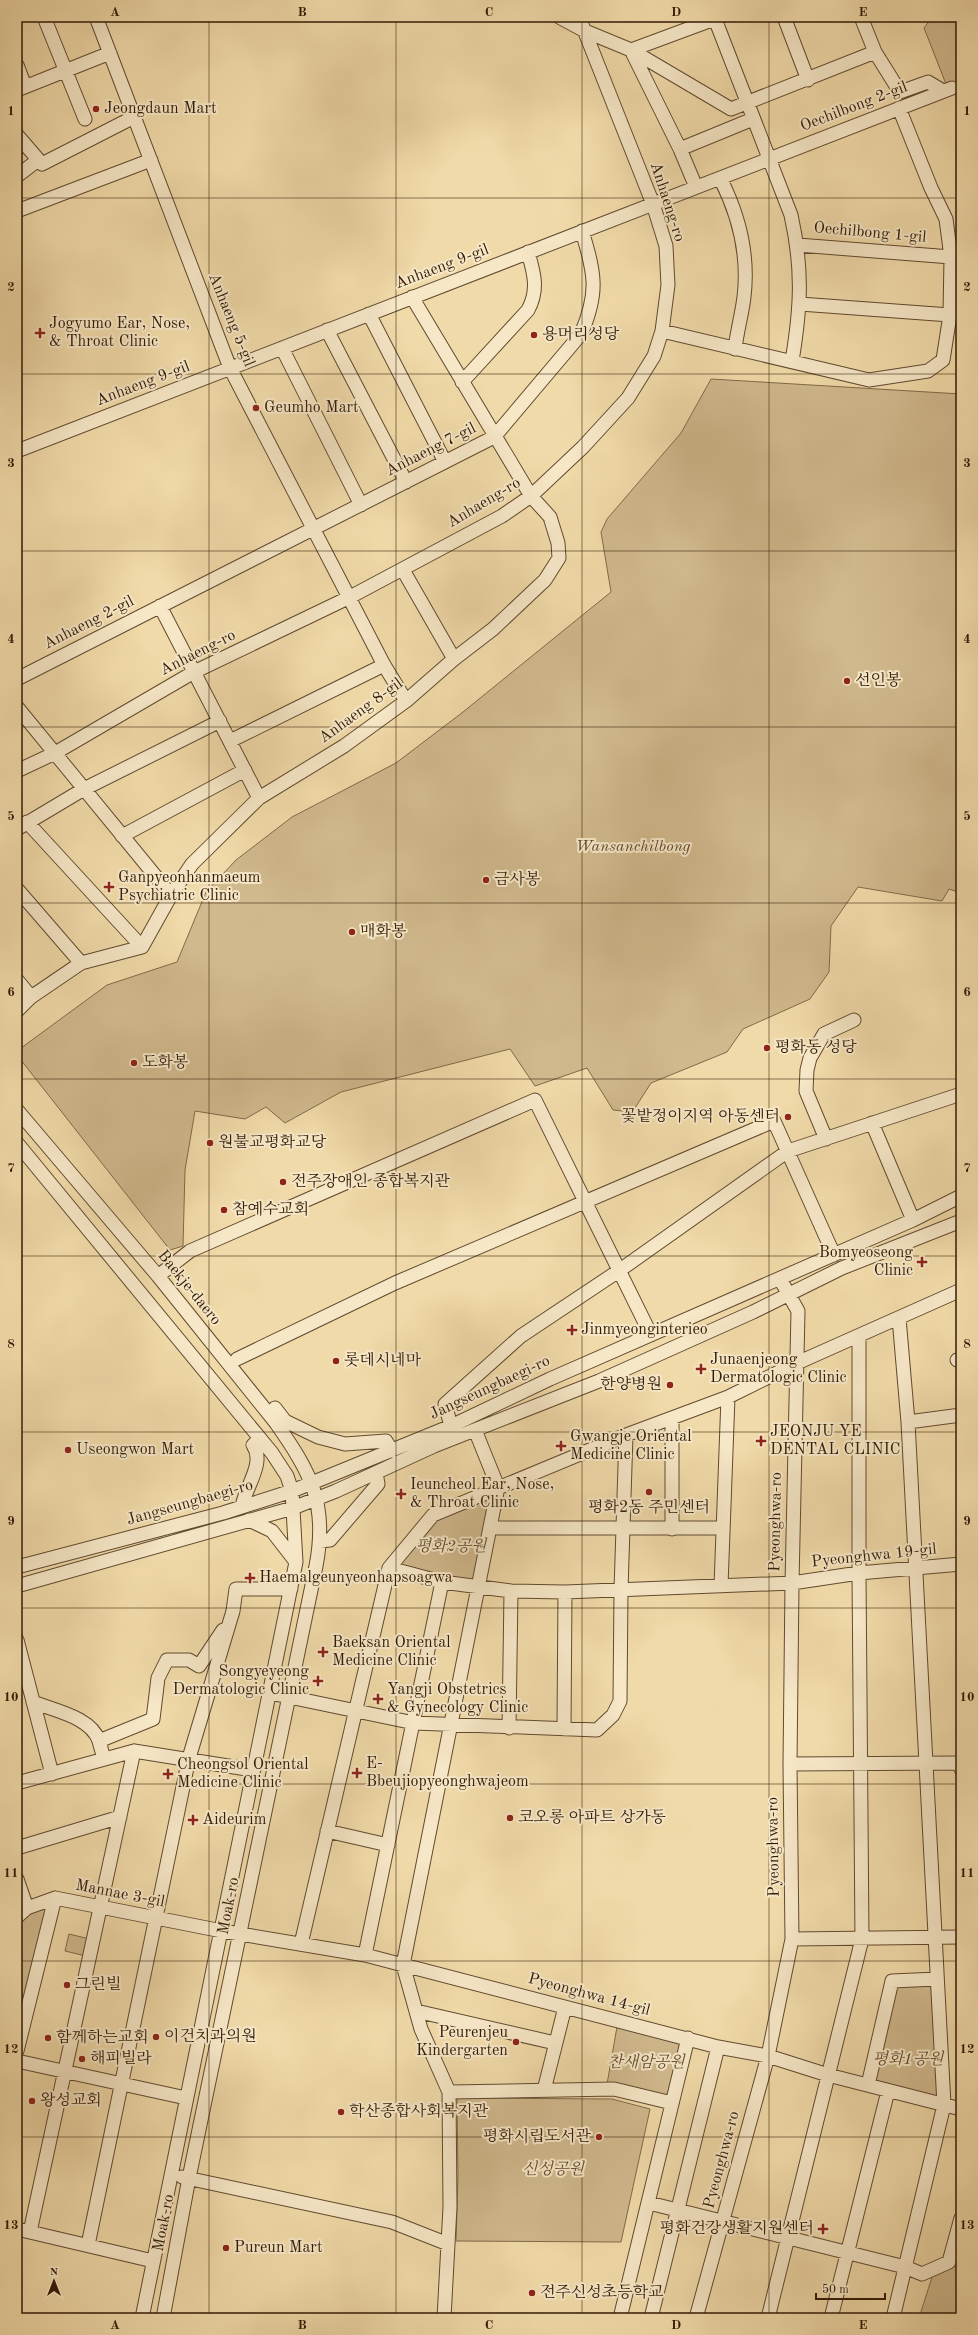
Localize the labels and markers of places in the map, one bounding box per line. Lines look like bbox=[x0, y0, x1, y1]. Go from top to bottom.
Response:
place label: Jeongdaun Mart bbox=[104, 101, 217, 117]
marker: Jeongdaun Mart bbox=[91, 104, 101, 114]
place label: Jogyumo Ear, Nose, & Throat Clinic bbox=[49, 316, 190, 350]
place label: 용머리성당 bbox=[542, 326, 620, 343]
marker: Jogyumo Ear, Nose, & Throat Clinic bbox=[34, 327, 46, 339]
marker: 용머리성당 bbox=[529, 330, 539, 340]
place label: Geumho Mart bbox=[264, 400, 359, 416]
marker: Geumho Mart bbox=[251, 403, 261, 413]
place label: 선인봉 bbox=[855, 671, 901, 689]
marker: 선인봉 bbox=[842, 676, 852, 686]
place label: Ganpyeonhanmaeum Psychiatric Clinic bbox=[118, 870, 261, 904]
place label: 금사봉 bbox=[494, 870, 540, 888]
marker: 금사봉 bbox=[481, 875, 491, 885]
marker: Ganpyeonhanmaeum Psychiatric Clinic bbox=[103, 881, 115, 893]
place label: 매화봉 bbox=[360, 922, 406, 940]
marker: 매화봉 bbox=[347, 927, 357, 937]
place label: 평화동 성당 bbox=[775, 1039, 857, 1056]
marker: 평화동 성당 bbox=[762, 1043, 772, 1053]
place label: 도화봉 bbox=[142, 1053, 188, 1071]
marker: 도화봉 bbox=[129, 1058, 139, 1068]
place label: 꽃밭정이지역 아동센터 bbox=[621, 1107, 780, 1125]
marker: 꽃밭정이지역 아동센터 bbox=[783, 1112, 793, 1122]
place label: 원불교평화교당 bbox=[218, 1133, 327, 1151]
marker: 원불교평화교당 bbox=[205, 1138, 215, 1148]
place label: 전주장애인 종합복지관 bbox=[291, 1172, 451, 1190]
marker: 전주장애인 종합복지관 bbox=[278, 1177, 288, 1187]
place label: 참예수교회 bbox=[232, 1200, 309, 1218]
marker: 참예수교회 bbox=[219, 1205, 229, 1215]
place label: Bomyeoseong Clinic bbox=[819, 1245, 913, 1279]
marker: Bomyeoseong Clinic bbox=[916, 1256, 928, 1268]
place label: Jinmyeonginterieo bbox=[581, 1322, 708, 1338]
marker: Jinmyeonginterieo bbox=[566, 1324, 578, 1336]
place label: 롯데시네마 bbox=[344, 1352, 422, 1369]
place label: Junaenjeong Dermatologic Clinic bbox=[710, 1352, 847, 1386]
marker: 롯데시네마 bbox=[331, 1356, 341, 1366]
marker: Junaenjeong Dermatologic Clinic bbox=[695, 1363, 707, 1375]
place label: 한양병원 bbox=[600, 1376, 662, 1393]
marker: 한양병원 bbox=[665, 1380, 675, 1390]
place label: JEONJU YE DENTAL CLINIC bbox=[770, 1424, 901, 1458]
place label: Gwangje Oriental Medicine Clinic bbox=[570, 1429, 691, 1463]
marker: JEONJU YE DENTAL CLINIC bbox=[755, 1435, 767, 1447]
marker: Gwangje Oriental Medicine Clinic bbox=[555, 1440, 567, 1452]
place label: Useongwon Mart bbox=[76, 1442, 195, 1458]
marker: Useongwon Mart bbox=[63, 1445, 73, 1455]
place label: Ieuncheol Ear, Nose, & Throat Clinic bbox=[410, 1477, 554, 1511]
marker: 평화2동 주민센터 bbox=[644, 1487, 654, 1497]
marker: Ieuncheol Ear, Nose, & Throat Clinic bbox=[395, 1488, 407, 1500]
place label: 평화2동 주민센터 bbox=[588, 1499, 710, 1516]
place label: Haemalgeunyeonhapsoagwa bbox=[259, 1570, 453, 1586]
marker: Haemalgeunyeonhapsoagwa bbox=[244, 1572, 256, 1584]
place label: Baeksan Oriental Medicine Clinic bbox=[332, 1635, 451, 1669]
marker: Baeksan Oriental Medicine Clinic bbox=[317, 1646, 329, 1658]
place label: Songyeyeong Dermatologic Clinic bbox=[172, 1664, 309, 1698]
marker: Songyeyeong Dermatologic Clinic bbox=[312, 1675, 324, 1687]
place label: Yangji Obstetrics & Gynecology Clinic bbox=[387, 1682, 528, 1716]
marker: Yangji Obstetrics & Gynecology Clinic bbox=[372, 1693, 384, 1705]
place label: E- Bbeujiopyeonghwajeom bbox=[366, 1756, 529, 1790]
place label: Cheongsol Oriental Medicine Clinic bbox=[177, 1757, 309, 1791]
marker: E- Bbeujiopyeonghwajeom bbox=[351, 1767, 363, 1779]
marker: Cheongsol Oriental Medicine Clinic bbox=[162, 1768, 174, 1780]
place label: 코오롱 아파트 상가동 bbox=[518, 1809, 667, 1826]
place label: Aideurim bbox=[202, 1812, 267, 1828]
marker: 코오롱 아파트 상가동 bbox=[505, 1813, 515, 1823]
marker: Aideurim bbox=[187, 1814, 199, 1826]
place label: 그린빌 bbox=[75, 1975, 121, 1993]
marker: 그린빌 bbox=[62, 1980, 72, 1990]
place label: Peurenjeu Kindergarten bbox=[416, 2025, 508, 2059]
place label: 이건치과의원 bbox=[164, 2028, 257, 2045]
place label: 함께하는교회 bbox=[56, 2029, 149, 2046]
marker: 이건치과의원 bbox=[151, 2032, 161, 2042]
marker: 함께하는교회 bbox=[43, 2033, 53, 2043]
marker: Peurenjeu Kindergarten bbox=[511, 2037, 521, 2047]
place label: 해피빌라 bbox=[90, 2049, 152, 2067]
marker: 해피빌라 bbox=[77, 2054, 87, 2064]
place label: 왕성교회 bbox=[40, 2092, 102, 2109]
marker: 왕성교회 bbox=[27, 2096, 37, 2106]
place label: 학산종합사회복지관 bbox=[349, 2102, 489, 2120]
marker: 학산종합사회복지관 bbox=[336, 2107, 346, 2117]
place label: 평화시립도서관 bbox=[483, 2128, 592, 2145]
marker: 평화시립도서관 bbox=[594, 2132, 604, 2142]
place label: 평화건강생활지원센터 bbox=[659, 2219, 814, 2237]
marker: 평화건강생활지원센터 bbox=[817, 2223, 829, 2235]
place label: Pureun Mart bbox=[234, 2240, 323, 2256]
marker: Pureun Mart bbox=[221, 2243, 231, 2253]
place label: 전주신성초등학교 bbox=[540, 2283, 664, 2301]
marker: 전주신성초등학교 bbox=[527, 2288, 537, 2298]

